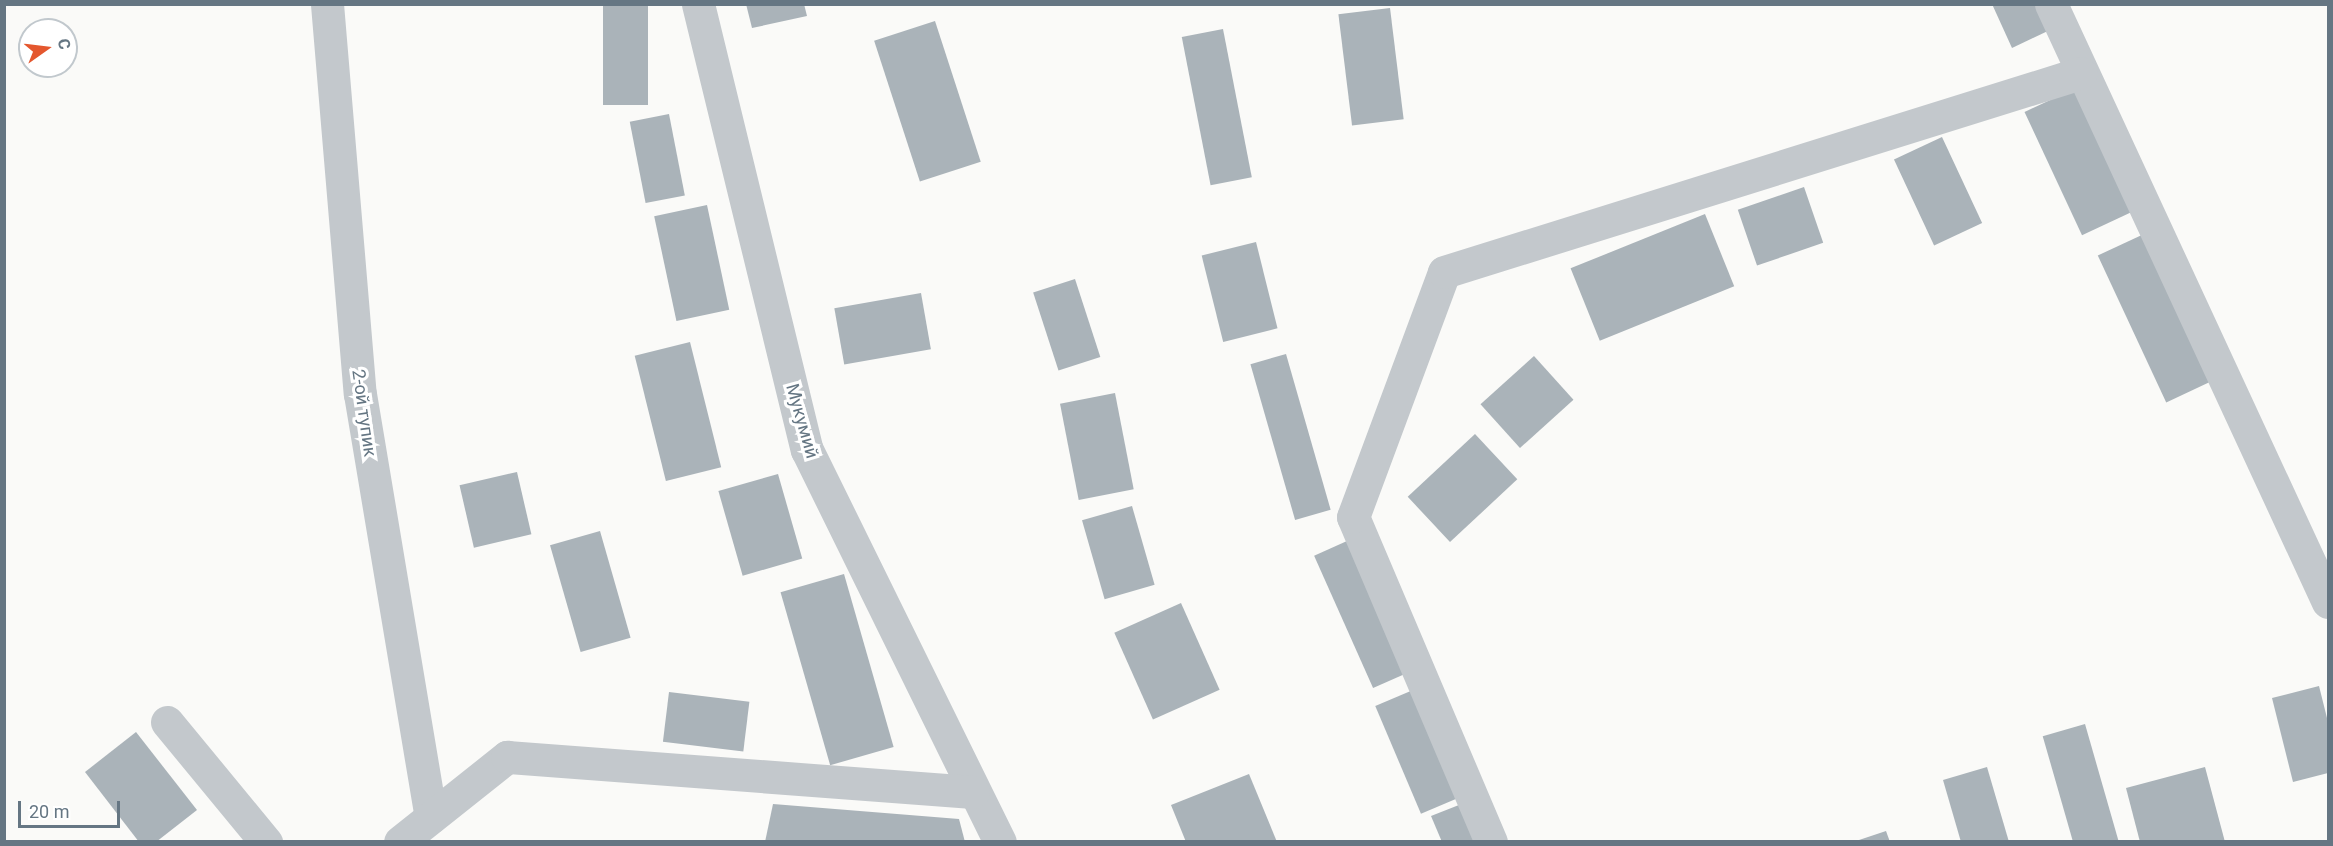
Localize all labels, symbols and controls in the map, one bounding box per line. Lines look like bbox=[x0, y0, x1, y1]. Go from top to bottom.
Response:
north arrow bbox=[18, 18, 78, 78]
text: С bbox=[54, 37, 74, 51]
street label: 2-ой тупик bbox=[347, 368, 381, 458]
street label: Мукумий bbox=[781, 381, 823, 461]
scale bar bbox=[21, 789, 123, 827]
text: 20 m bbox=[29, 801, 69, 822]

